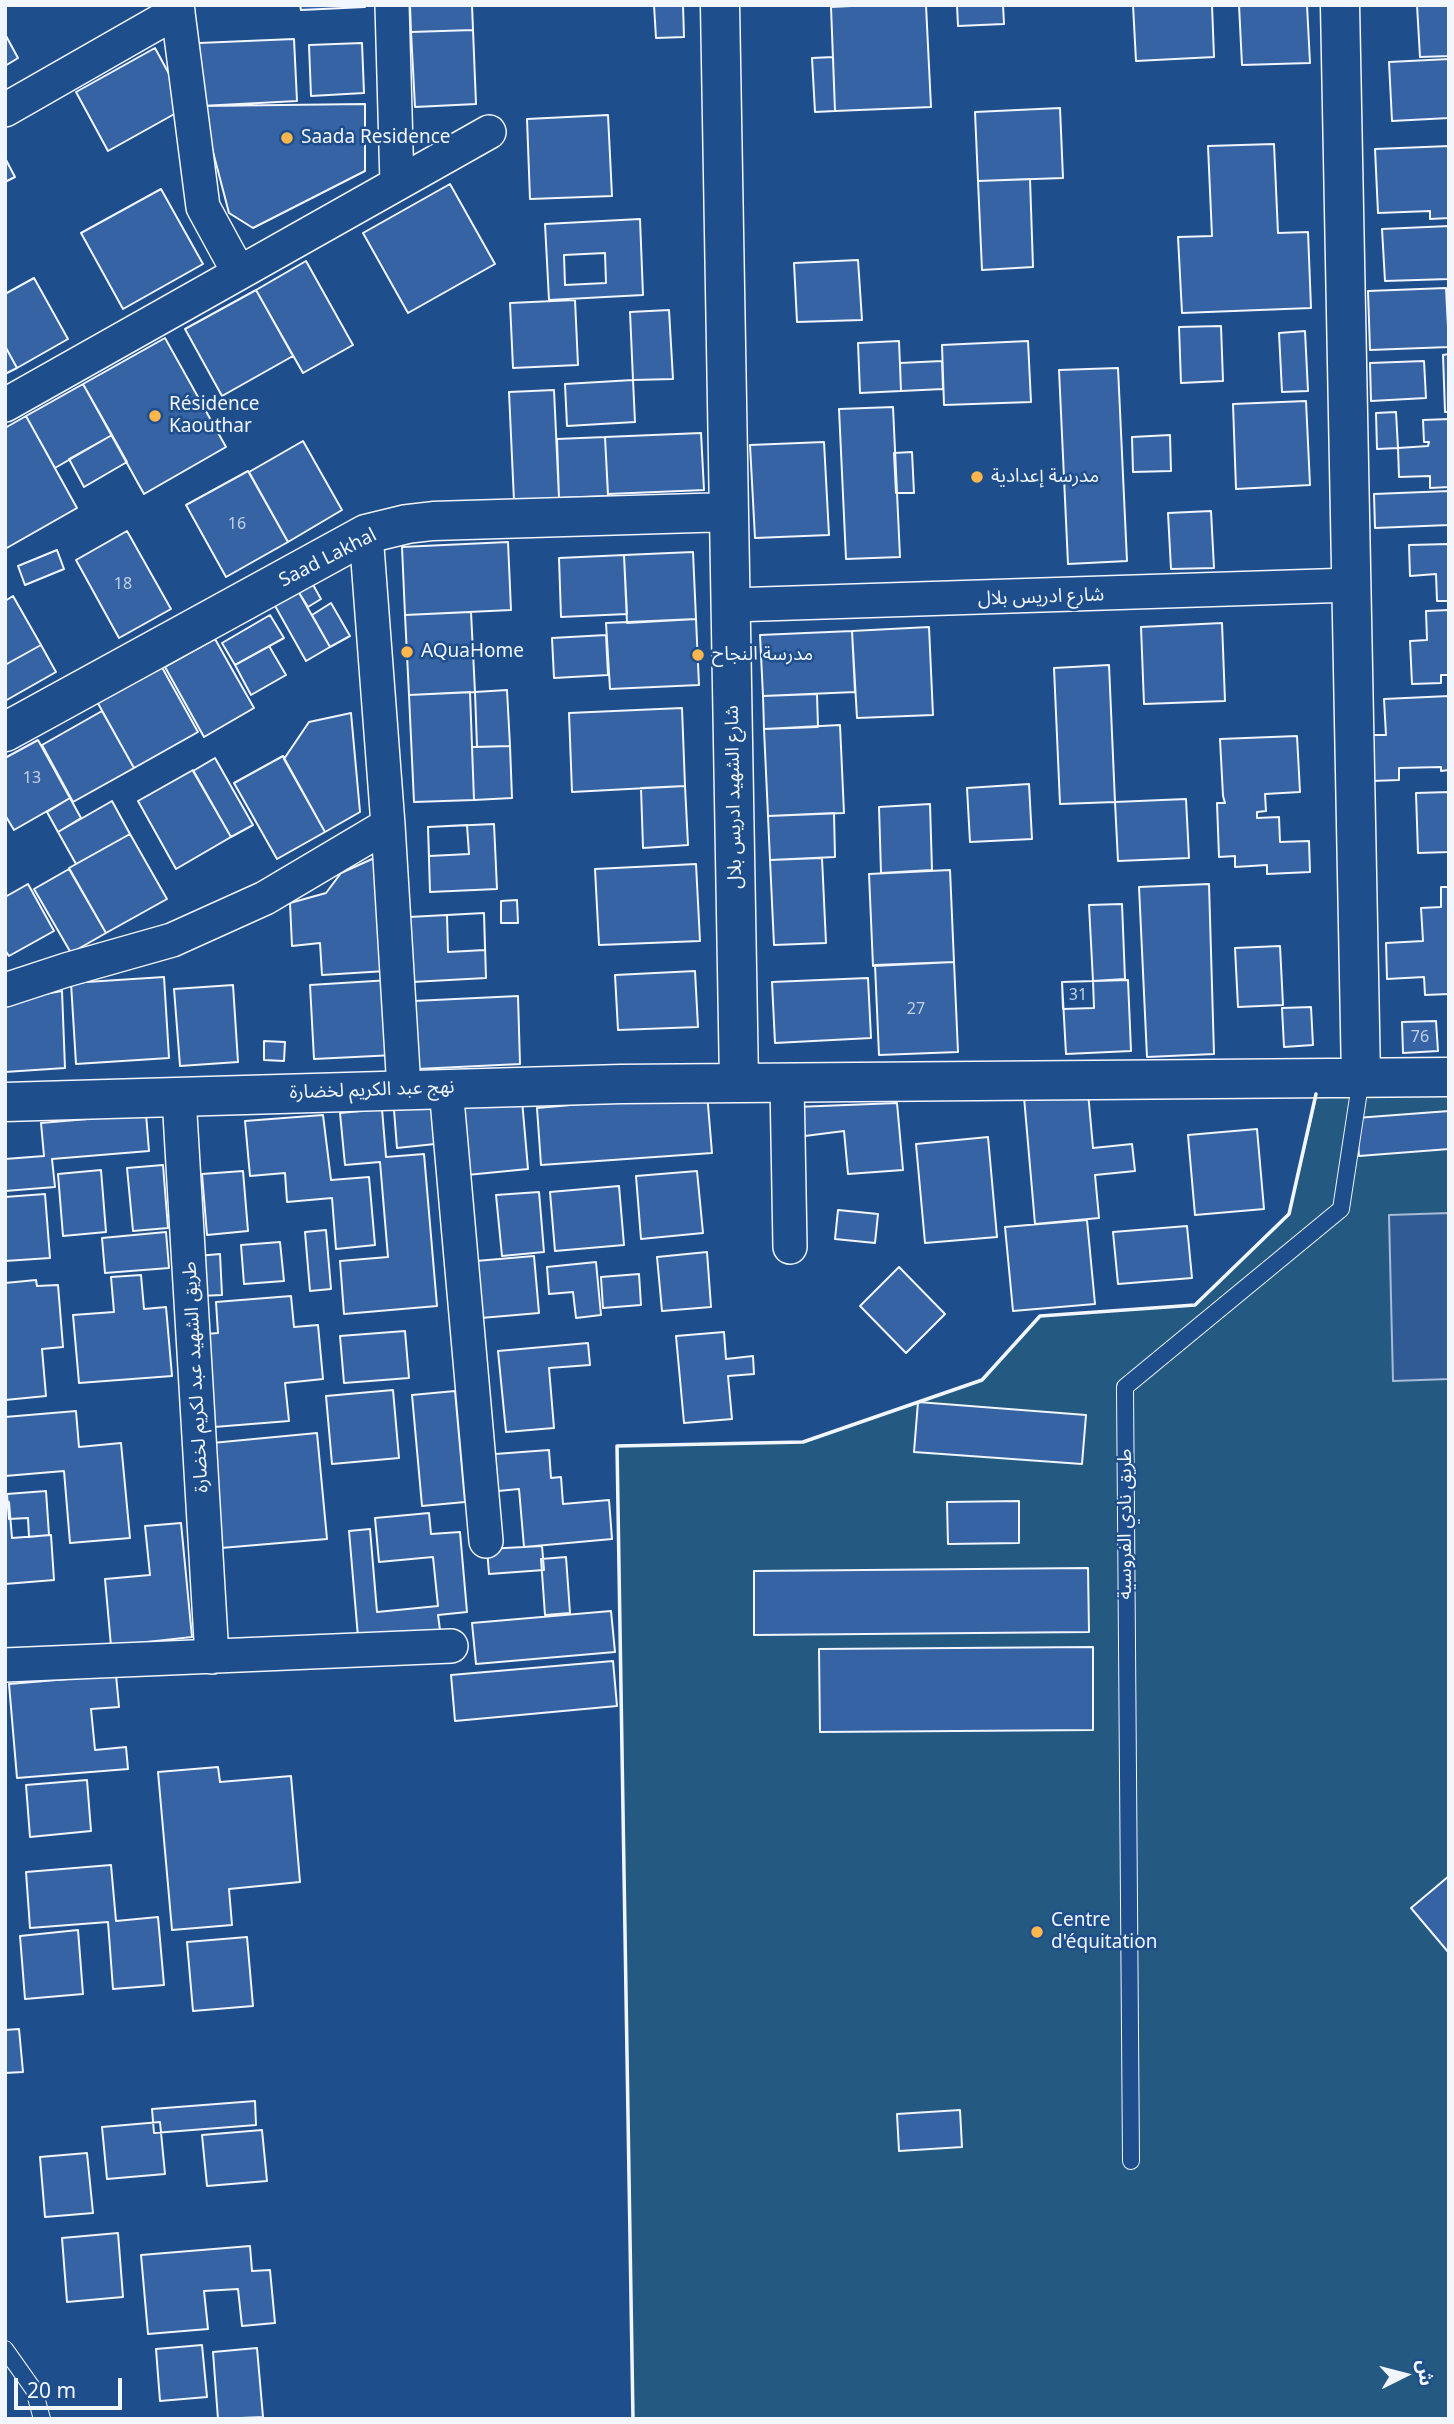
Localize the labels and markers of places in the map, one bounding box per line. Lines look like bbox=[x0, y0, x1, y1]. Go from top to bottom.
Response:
place label: Saada Residence bbox=[301, 127, 451, 149]
marker: Saada Residence bbox=[279, 130, 295, 146]
place label: Résidence Kaouthar bbox=[169, 394, 260, 438]
marker: Résidence Kaouthar bbox=[147, 408, 163, 424]
place label: مدرسة إعدادية bbox=[991, 466, 1099, 488]
marker: مدرسة إعدادية bbox=[969, 469, 985, 485]
place label: AQuaHome bbox=[421, 641, 524, 663]
marker: AQuaHome bbox=[399, 644, 415, 660]
place label: مدرسة النجاح bbox=[712, 644, 813, 666]
marker: مدرسة النجاح bbox=[690, 647, 706, 663]
place label: Centre d'équitation bbox=[1051, 1910, 1157, 1954]
marker: Centre d'équitation bbox=[1029, 1924, 1045, 1940]

